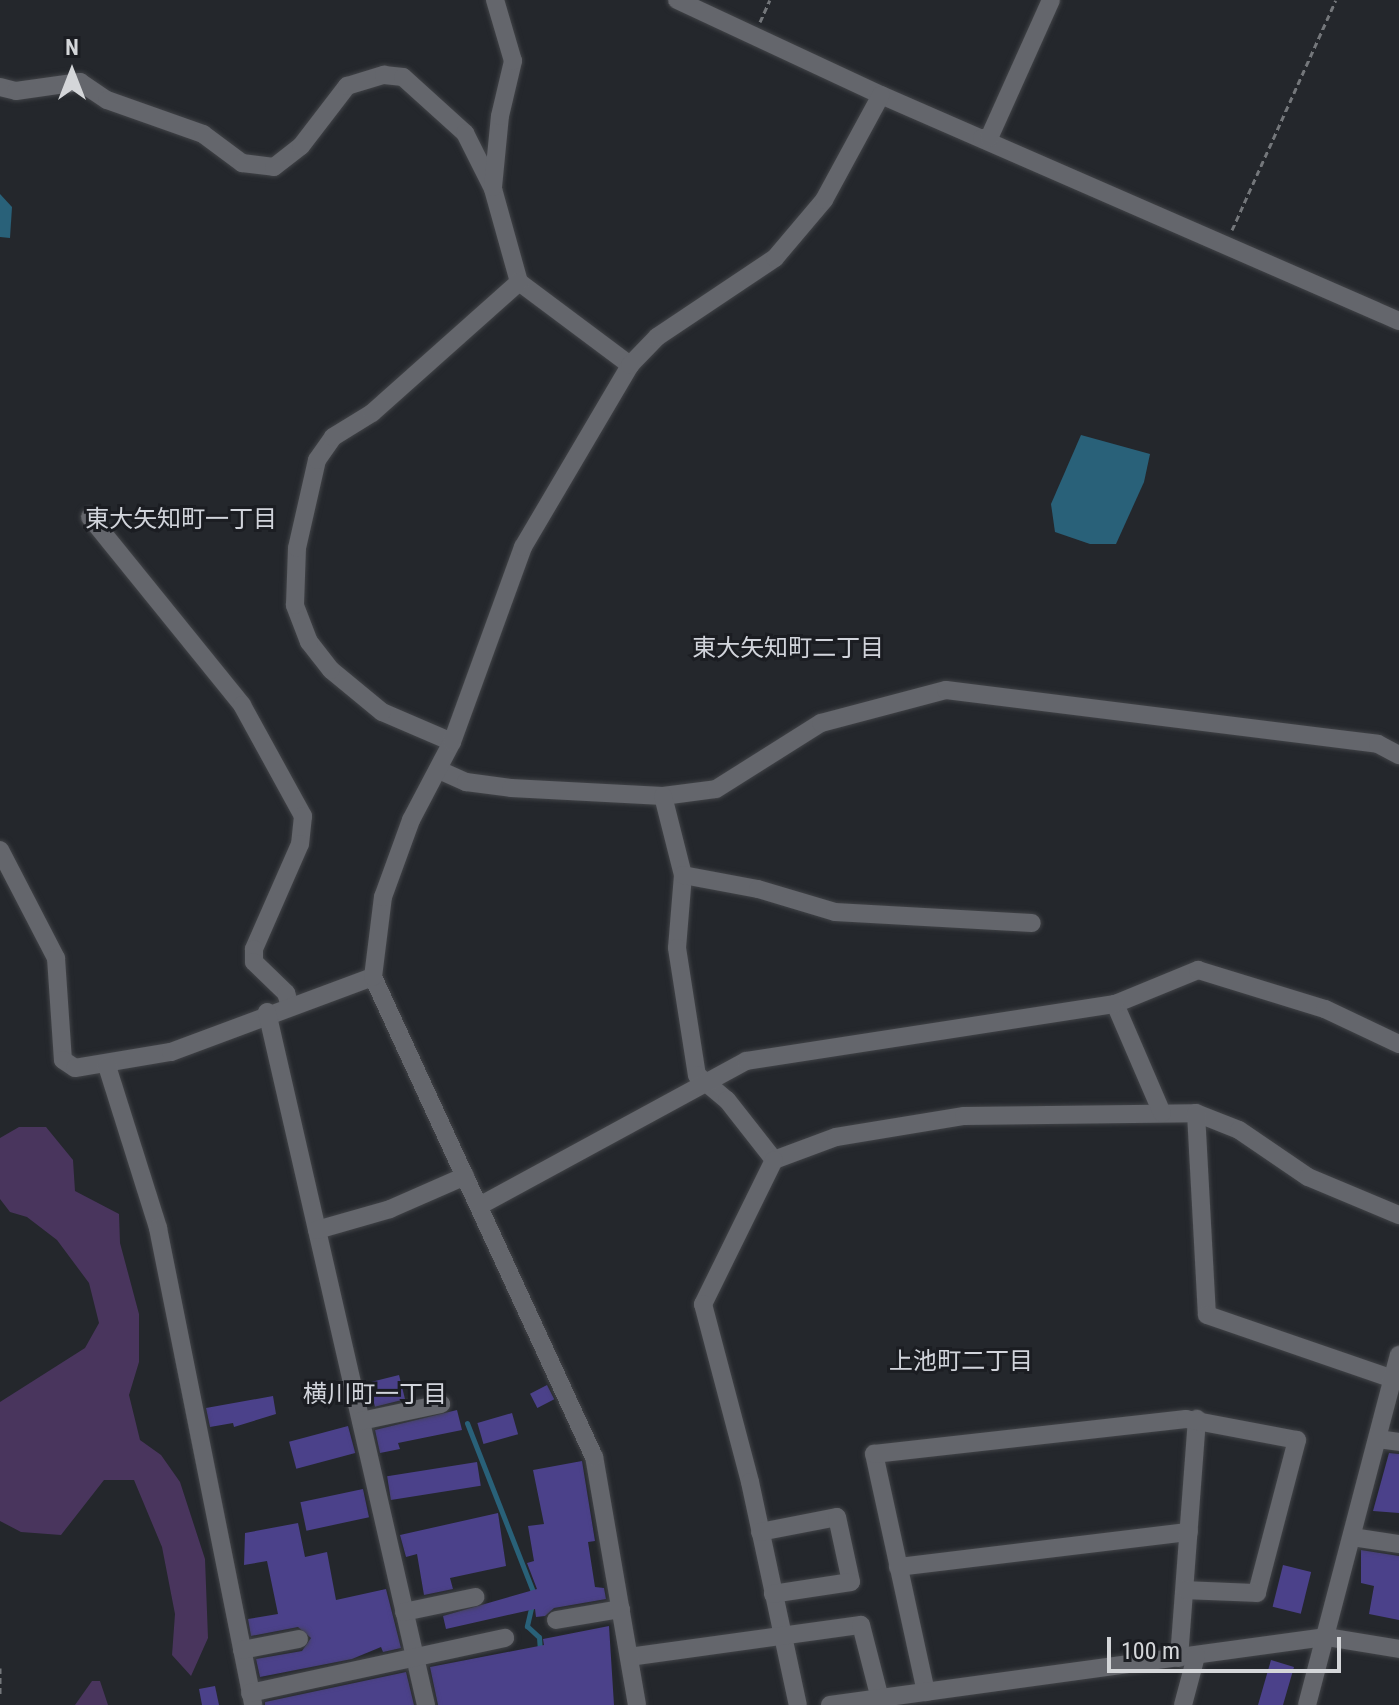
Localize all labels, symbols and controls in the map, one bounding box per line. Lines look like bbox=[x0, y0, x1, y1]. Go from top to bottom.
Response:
north arrow bbox=[32, 32, 112, 112]
text: N bbox=[65, 35, 79, 60]
district label: 東大矢知町一丁目 bbox=[85, 506, 277, 534]
district label: 東大矢知町二丁目 bbox=[692, 635, 884, 663]
district label: 上池町二丁目 bbox=[889, 1348, 1033, 1376]
district label: 横川町一丁目 bbox=[303, 1381, 447, 1409]
scale bar bbox=[1111, 1621, 1345, 1671]
text: 100 m bbox=[1121, 1637, 1180, 1665]

